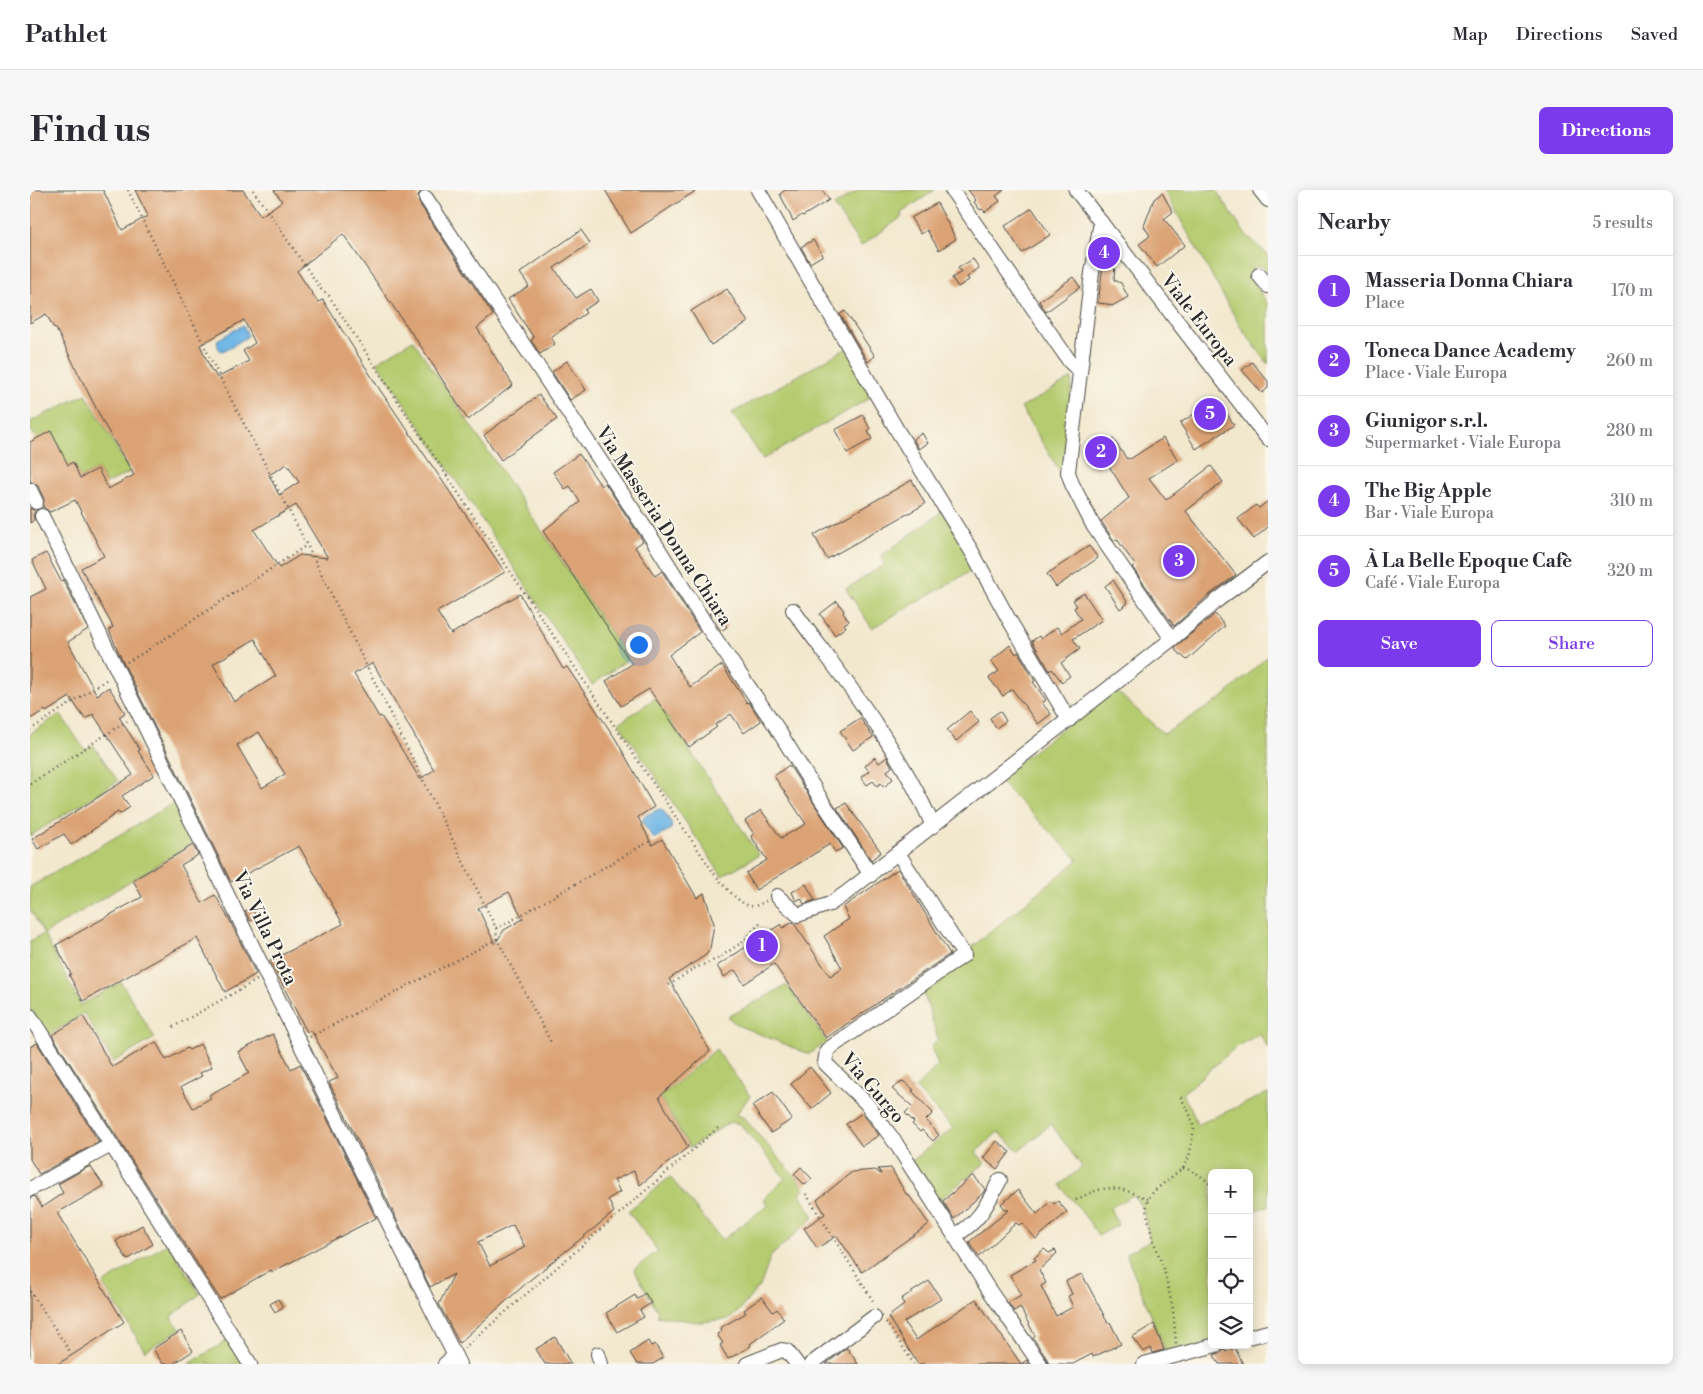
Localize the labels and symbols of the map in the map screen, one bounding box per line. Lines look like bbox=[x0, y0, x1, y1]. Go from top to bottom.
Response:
pin: 4 bbox=[1088, 234, 1120, 272]
street label: Viale Europa bbox=[1155, 268, 1243, 371]
pin: 5 bbox=[1194, 395, 1226, 433]
street label: Via Masseria Donna Chiara bbox=[590, 421, 738, 631]
pin: 2 bbox=[1085, 433, 1117, 471]
pin: 3 bbox=[1163, 542, 1195, 580]
your location bbox=[626, 632, 652, 658]
street label: Via Villa Prota bbox=[227, 866, 303, 989]
pin: 1 bbox=[746, 927, 778, 965]
street label: Via Gurgo bbox=[835, 1047, 910, 1128]

